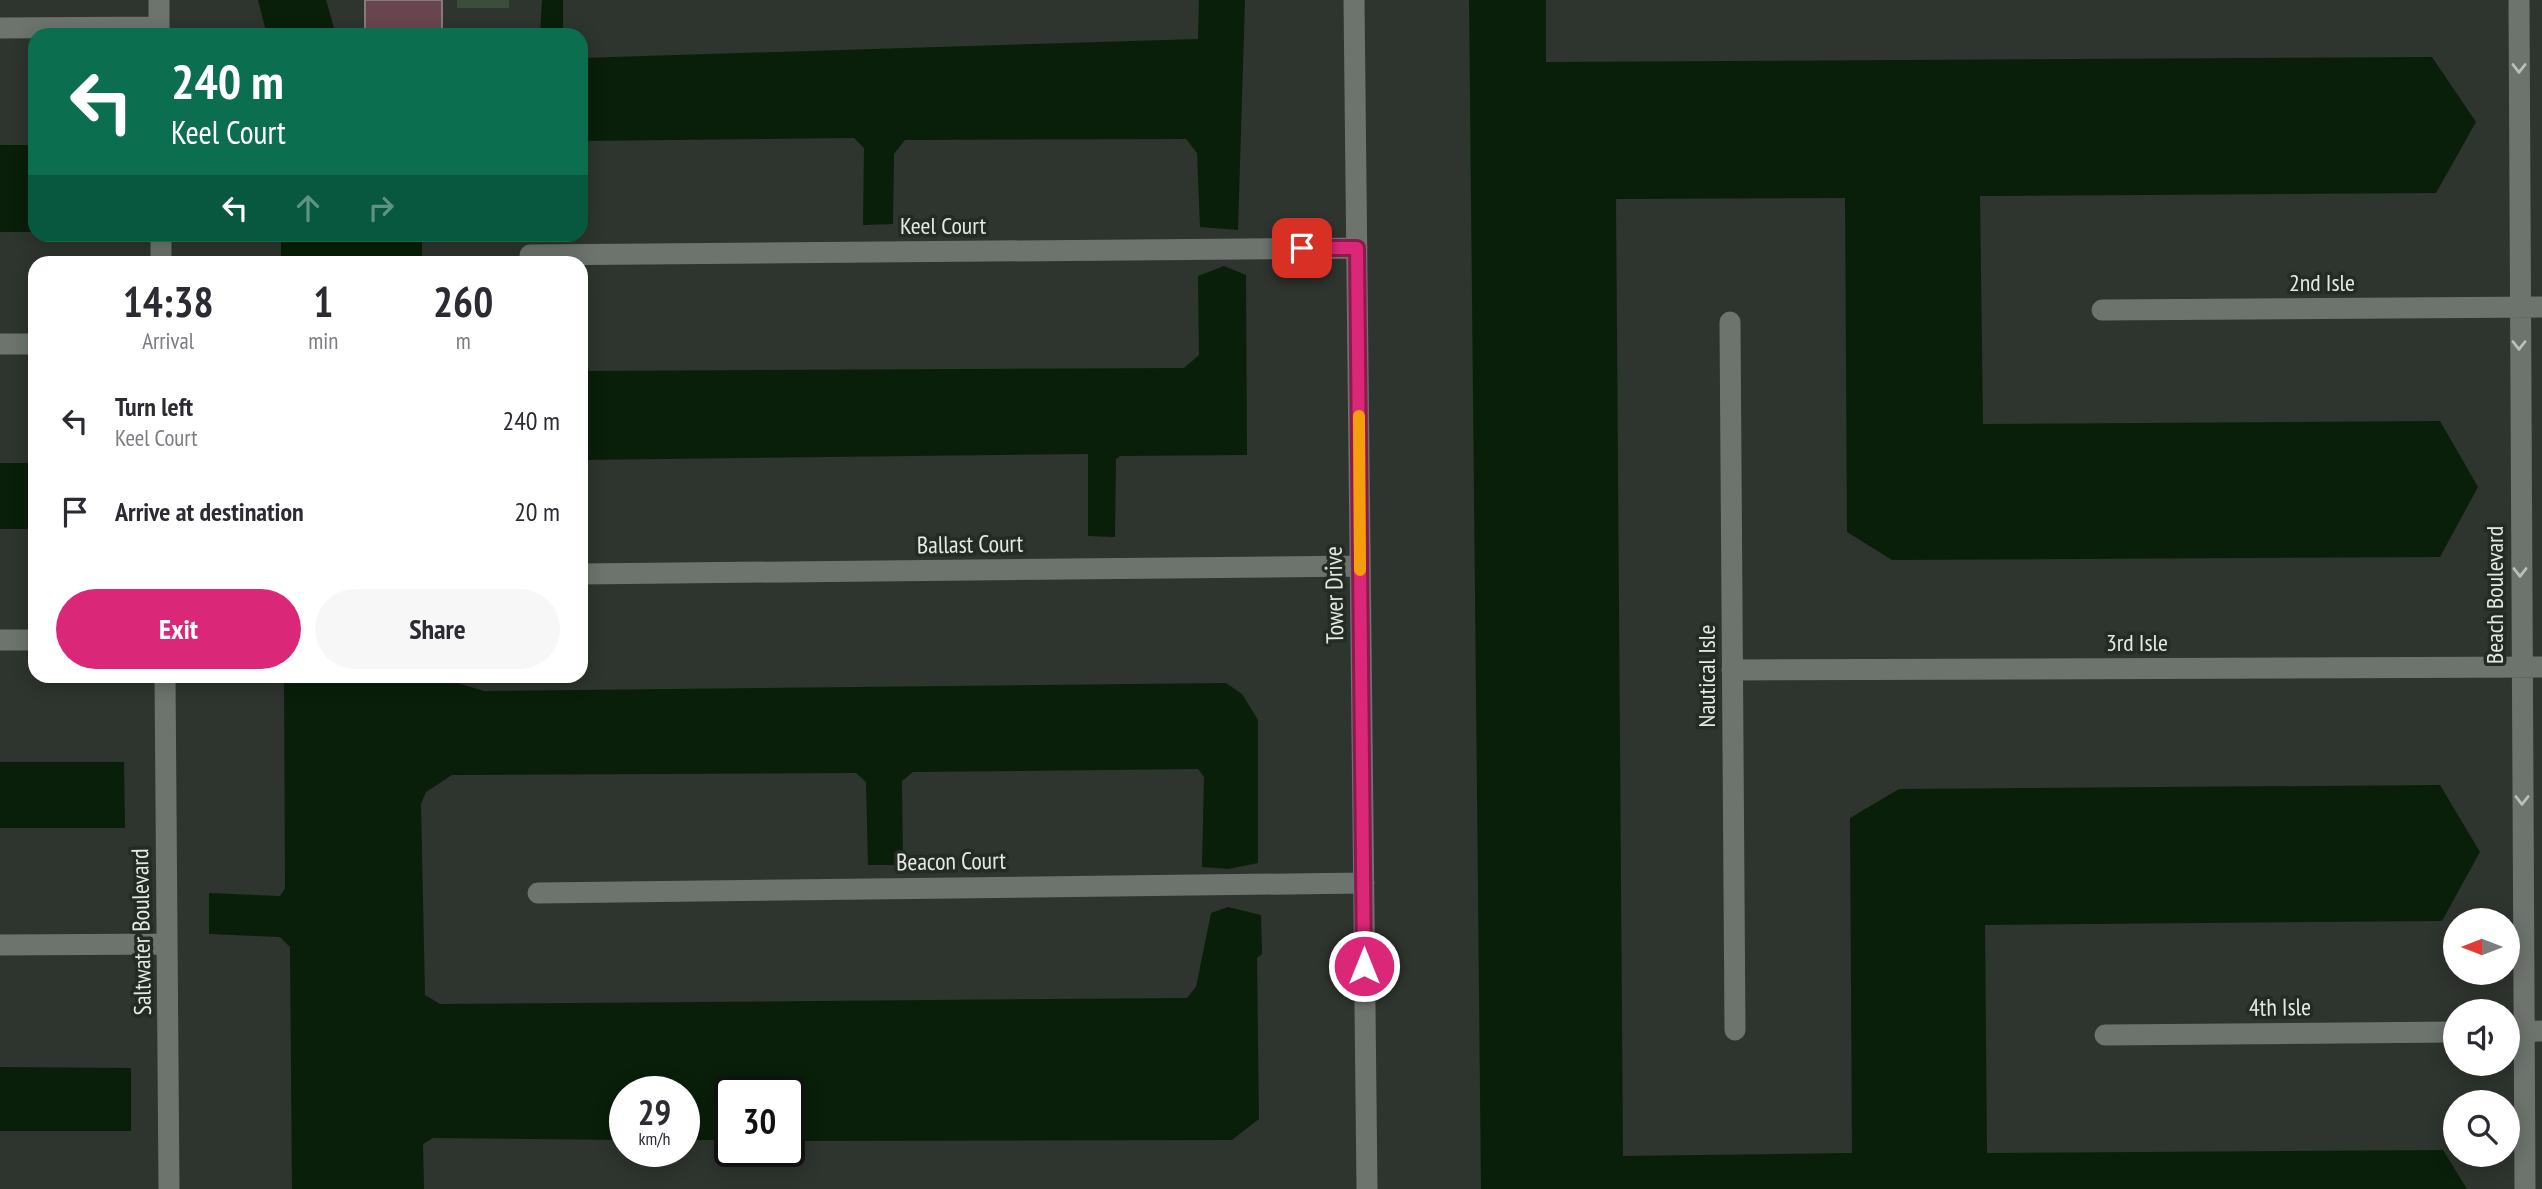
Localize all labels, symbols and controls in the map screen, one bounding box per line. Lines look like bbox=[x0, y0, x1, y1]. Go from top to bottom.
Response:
text: 240 m bbox=[171, 49, 284, 113]
icon: left bbox=[56, 56, 147, 147]
one-way arrow bbox=[2511, 63, 2527, 74]
text: Keel Court bbox=[171, 111, 286, 153]
icon: left bbox=[216, 189, 254, 227]
icon: ahead bbox=[289, 189, 327, 227]
icon: right bbox=[362, 189, 400, 227]
street label: Keel Court bbox=[900, 210, 986, 241]
pin bbox=[1272, 218, 1332, 278]
icon: arrive bbox=[1283, 229, 1321, 267]
street label: 2nd Isle bbox=[2289, 267, 2355, 298]
text: 14:38 bbox=[123, 274, 214, 329]
text: 1 bbox=[313, 274, 333, 329]
text: 260 bbox=[433, 274, 493, 329]
text: Arrival bbox=[142, 326, 194, 355]
text: min bbox=[308, 326, 338, 355]
text: m bbox=[456, 326, 471, 355]
one-way arrow bbox=[2511, 340, 2527, 350]
text: Turn left bbox=[115, 390, 193, 423]
icon: left bbox=[56, 402, 94, 440]
text: 240 m bbox=[502, 404, 560, 437]
text: Keel Court bbox=[115, 423, 197, 452]
icon: arrive bbox=[56, 493, 94, 531]
text: Arrive at destination bbox=[115, 495, 304, 528]
text: 20 m bbox=[514, 495, 560, 528]
street label: Beach Boulevard bbox=[2479, 526, 2510, 664]
street label: Ballast Court bbox=[917, 528, 1024, 560]
street label: Tower Drive bbox=[1318, 546, 1350, 644]
one-way arrow bbox=[2513, 567, 2528, 578]
button: Exit bbox=[56, 589, 301, 669]
button: Share bbox=[315, 589, 560, 669]
street label: Nautical Isle bbox=[1691, 625, 1722, 727]
street label: 3rd Isle bbox=[2106, 627, 2168, 658]
one-way arrow bbox=[2514, 795, 2530, 805]
street label: Beacon Court bbox=[896, 845, 1007, 877]
street label: Saltwater Boulevard bbox=[124, 848, 158, 1016]
north arrow bbox=[2443, 908, 2520, 985]
map controls bbox=[2443, 908, 2520, 1167]
position arrow bbox=[1327, 929, 1401, 1003]
street label: 4th Isle bbox=[2249, 991, 2311, 1023]
button: sound bbox=[2443, 999, 2520, 1076]
speed limit sign: 30 bbox=[714, 1076, 805, 1167]
text: 29 bbox=[638, 1089, 671, 1135]
button: search bbox=[2443, 1090, 2520, 1167]
text: km/h bbox=[639, 1127, 670, 1150]

